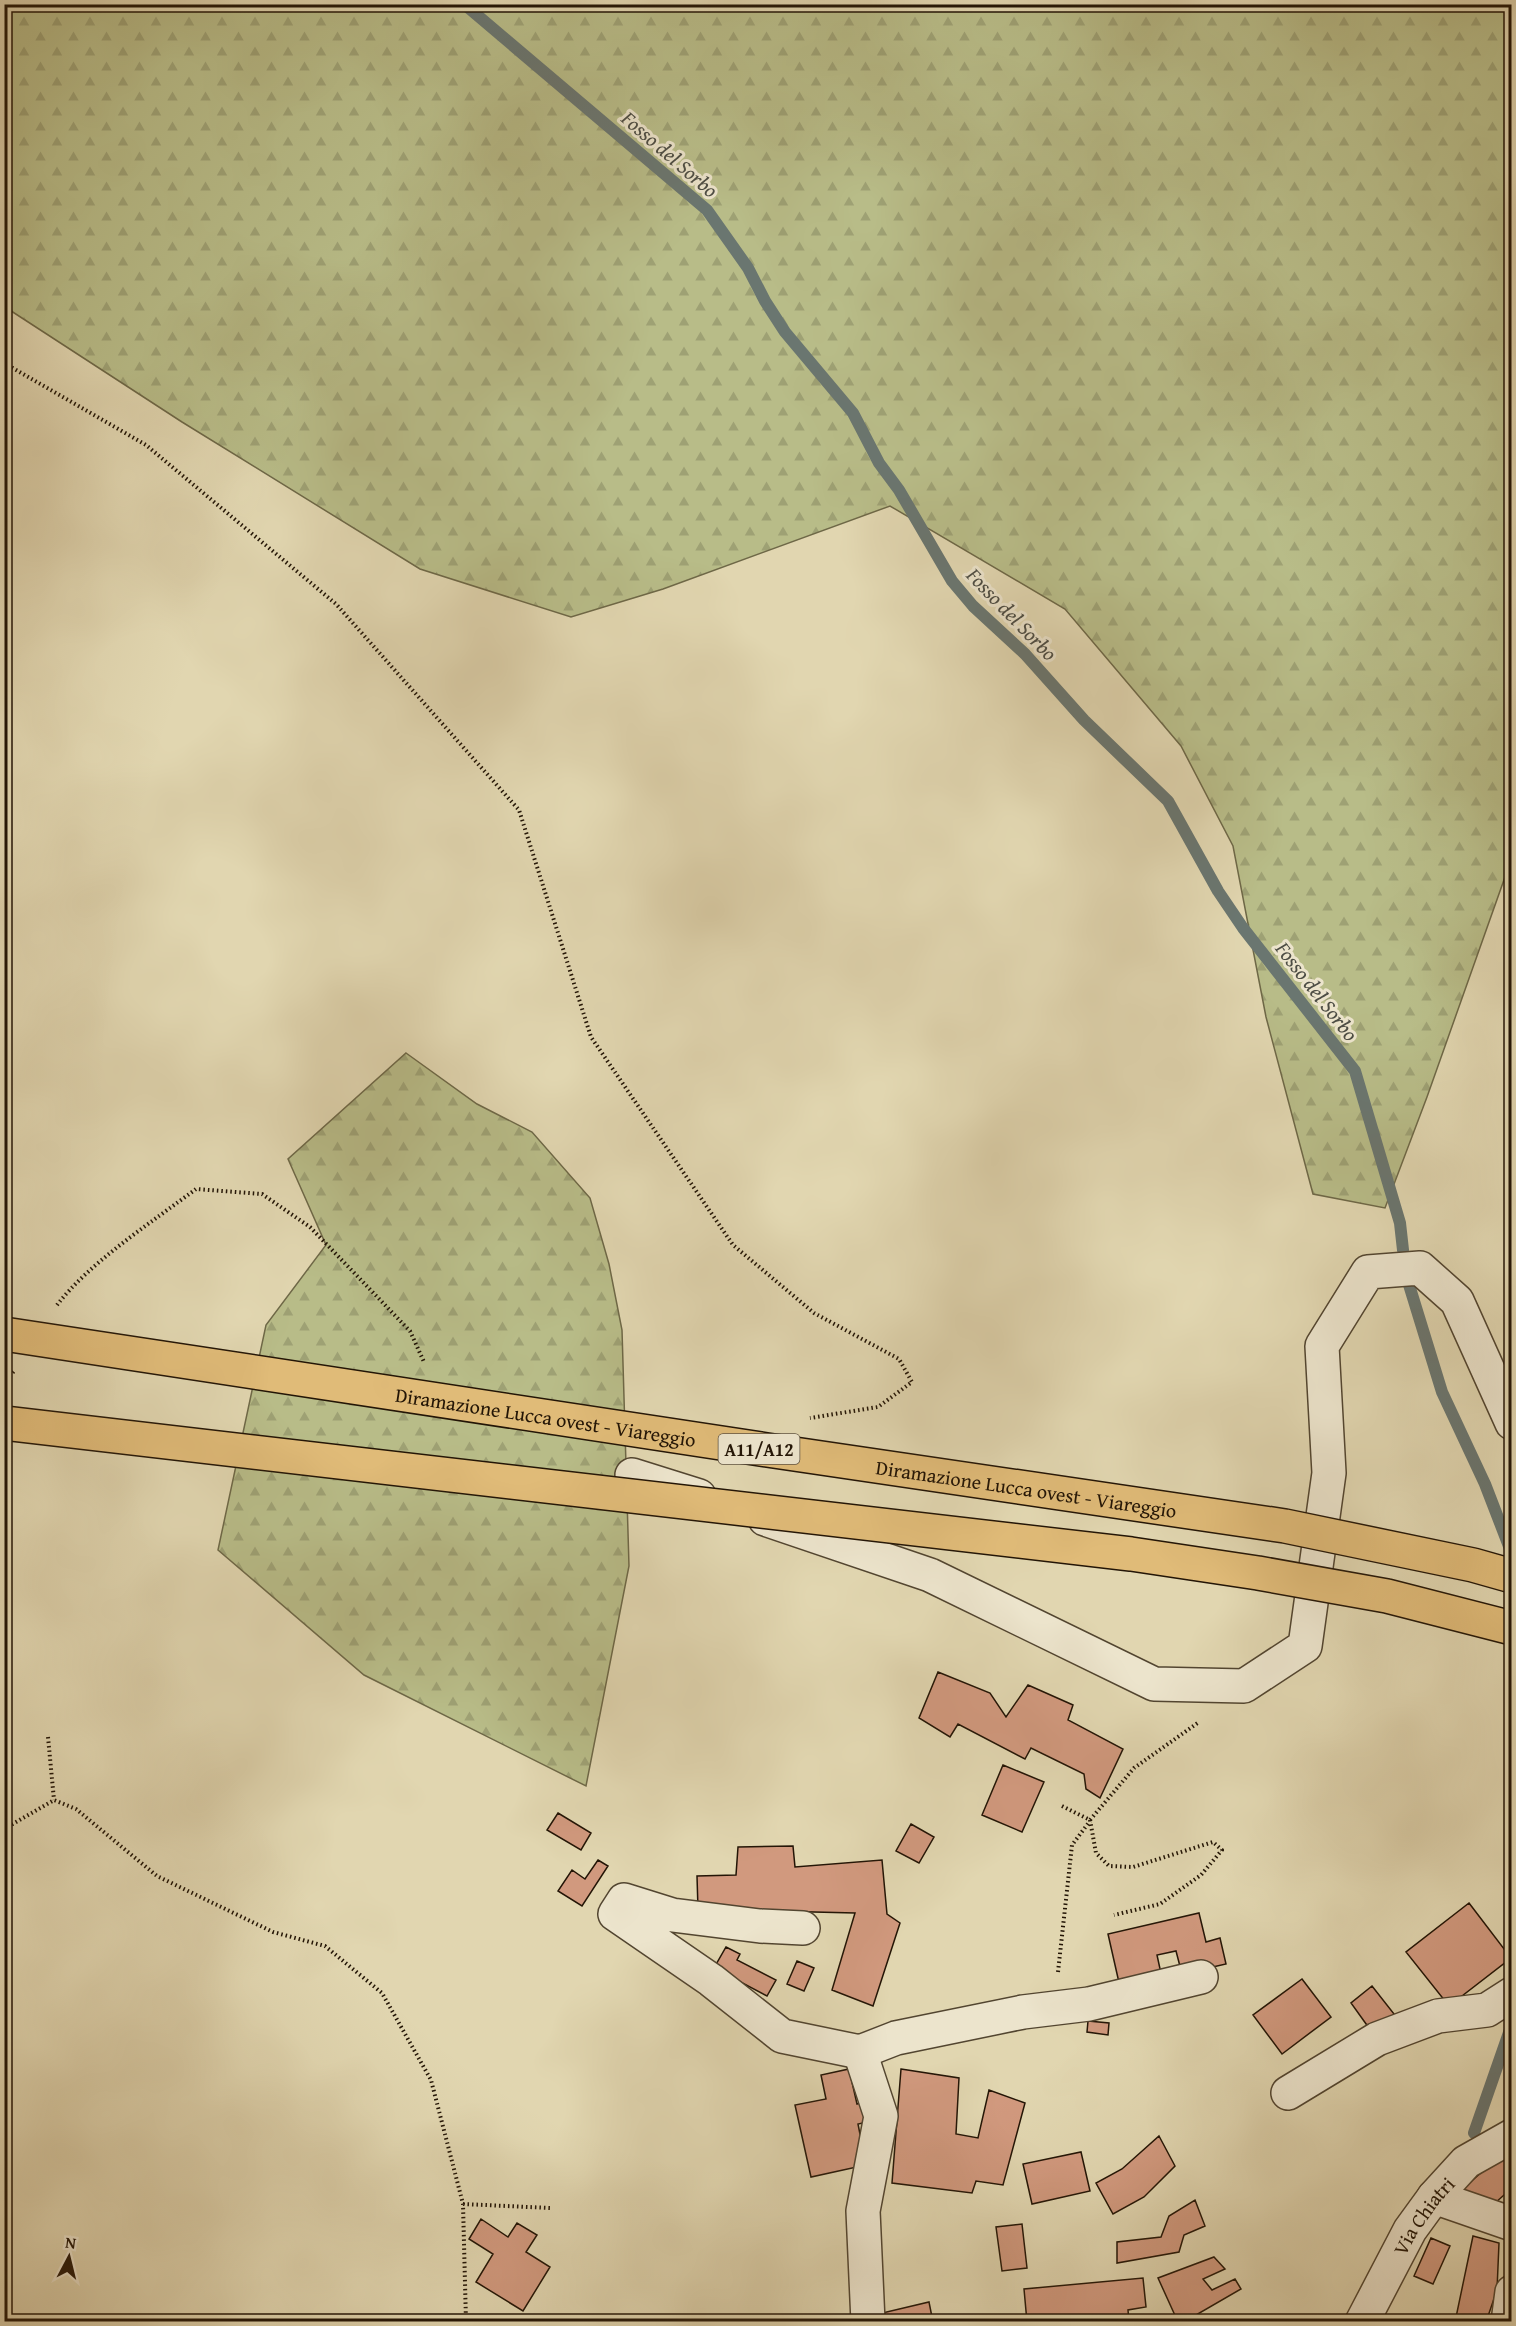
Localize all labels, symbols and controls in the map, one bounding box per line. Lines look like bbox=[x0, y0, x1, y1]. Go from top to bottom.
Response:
water label: Fosso del Sorbo bbox=[614, 103, 725, 205]
water label: Fosso del Sorbo bbox=[959, 560, 1065, 668]
water label: Fosso del Sorbo bbox=[1267, 934, 1366, 1048]
street label: Diramazione Lucca ovest - Viareggio bbox=[394, 1379, 698, 1454]
road number: A11/A12 bbox=[718, 1434, 800, 1464]
street label: Diramazione Lucca ovest - Viareggio bbox=[874, 1452, 1179, 1524]
street label: Via Chiatri bbox=[1385, 2169, 1461, 2260]
north arrow bbox=[39, 2227, 99, 2287]
text: N bbox=[64, 2230, 78, 2255]

